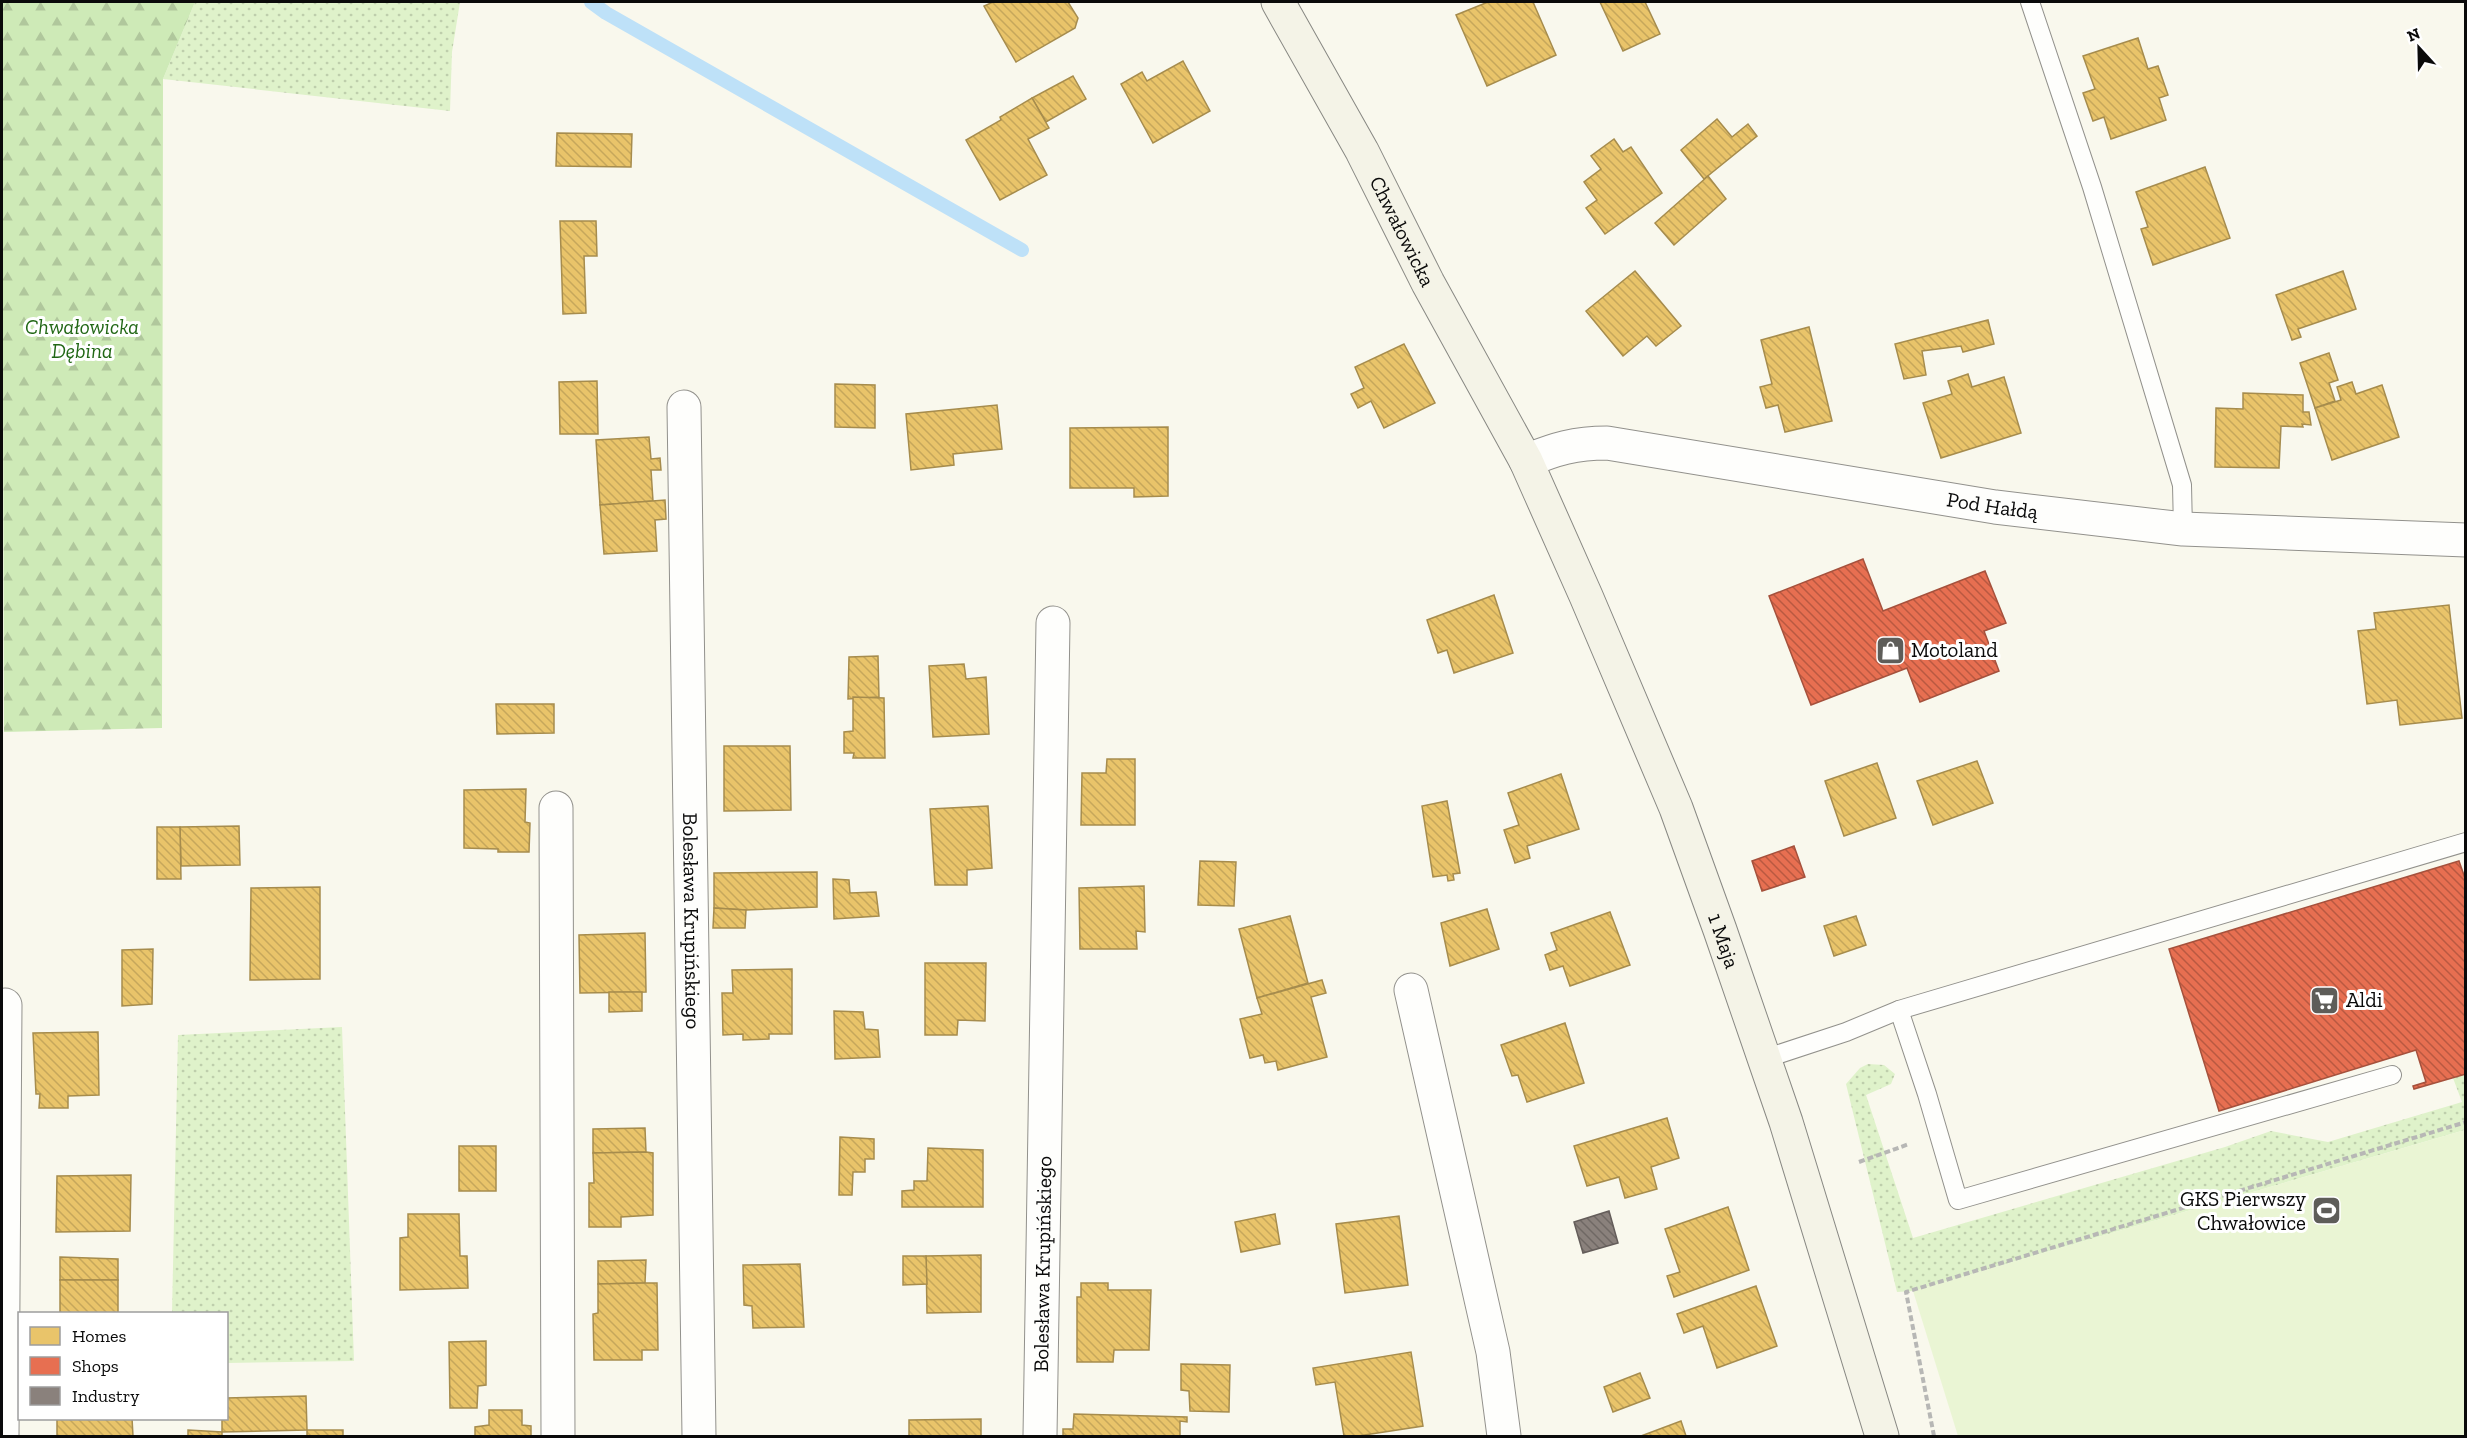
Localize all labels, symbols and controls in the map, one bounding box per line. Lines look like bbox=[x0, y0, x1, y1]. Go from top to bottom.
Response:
north arrow bbox=[2389, 18, 2449, 78]
text: N bbox=[2404, 23, 2423, 46]
street label: Chwałowicka bbox=[1365, 172, 1441, 291]
park label: Chwałowicka Dębina bbox=[25, 314, 139, 363]
street label: Pod Hałdą bbox=[1945, 486, 2040, 524]
shop icon: Motoland bbox=[1874, 634, 1906, 666]
place label: Motoland bbox=[1911, 637, 1998, 662]
street label: Bolesława Krupińskiego bbox=[678, 813, 706, 1029]
street label: 1 Maja bbox=[1703, 910, 1745, 972]
supermarket icon: Aldi bbox=[2309, 984, 2341, 1016]
place label: Aldi bbox=[2346, 987, 2383, 1012]
street label: Bolesława Krupińskiego bbox=[1028, 1156, 1056, 1372]
place label: GKS Pierwszy Chwałowice bbox=[2180, 1186, 2306, 1235]
sports icon: GKS Pierwszy Chwałowice bbox=[2311, 1195, 2343, 1227]
legend bbox=[18, 1312, 228, 1420]
text: Homes bbox=[72, 1325, 126, 1347]
text: Shops bbox=[72, 1355, 119, 1377]
text: Industry bbox=[72, 1385, 140, 1407]

